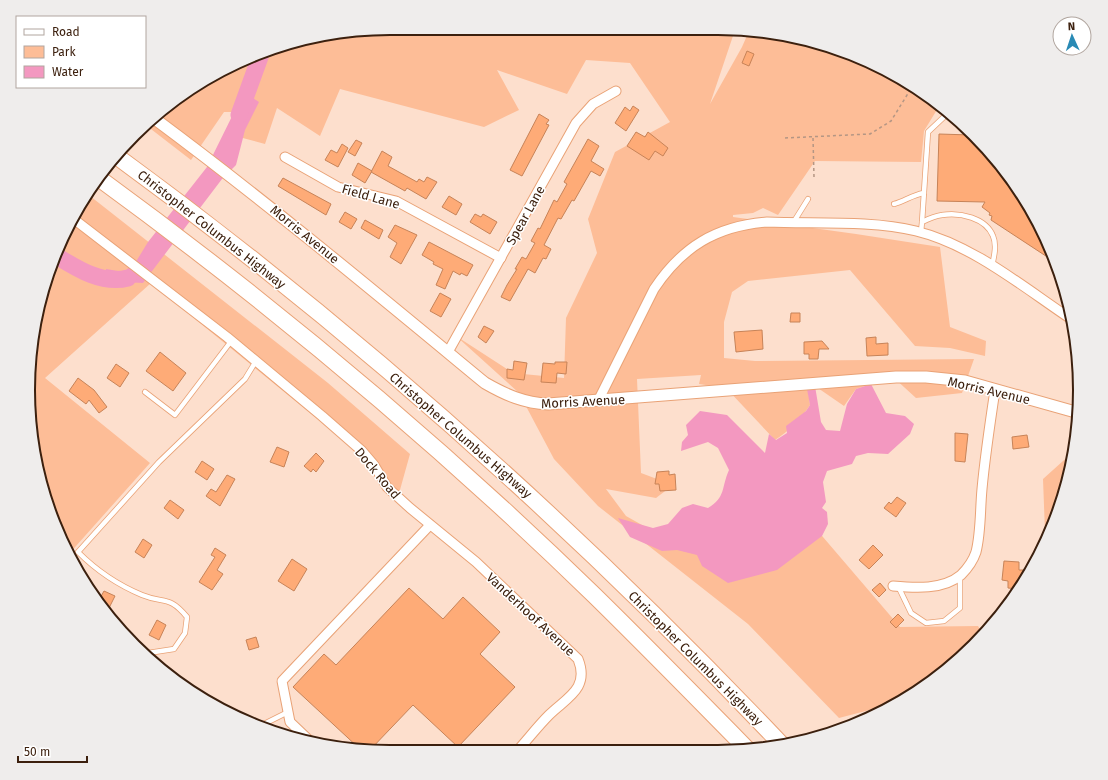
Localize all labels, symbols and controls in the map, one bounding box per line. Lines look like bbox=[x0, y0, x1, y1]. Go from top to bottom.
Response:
legend bbox=[16, 16, 146, 88]
north arrow bbox=[1052, 16, 1092, 56]
text: N bbox=[1068, 20, 1075, 33]
text: Road bbox=[52, 25, 80, 39]
text: Park bbox=[52, 45, 76, 59]
text: Water bbox=[52, 65, 84, 79]
street label: Christopher Columbus Highway bbox=[135, 167, 289, 292]
street label: Field Lane bbox=[340, 181, 402, 212]
street label: Spear Lane bbox=[503, 183, 548, 247]
street label: Morris Avenue bbox=[267, 202, 342, 267]
street label: Christopher Columbus Highway bbox=[386, 369, 535, 502]
street label: Morris Avenue bbox=[946, 374, 1032, 407]
street label: Morris Avenue bbox=[541, 392, 625, 411]
street label: Dock Road bbox=[352, 445, 403, 502]
street label: Vanderhoof Avenue bbox=[483, 570, 578, 659]
street label: Christopher Columbus Highway bbox=[625, 588, 766, 729]
scale bar bbox=[18, 738, 87, 764]
text: 50 m bbox=[24, 745, 50, 759]

